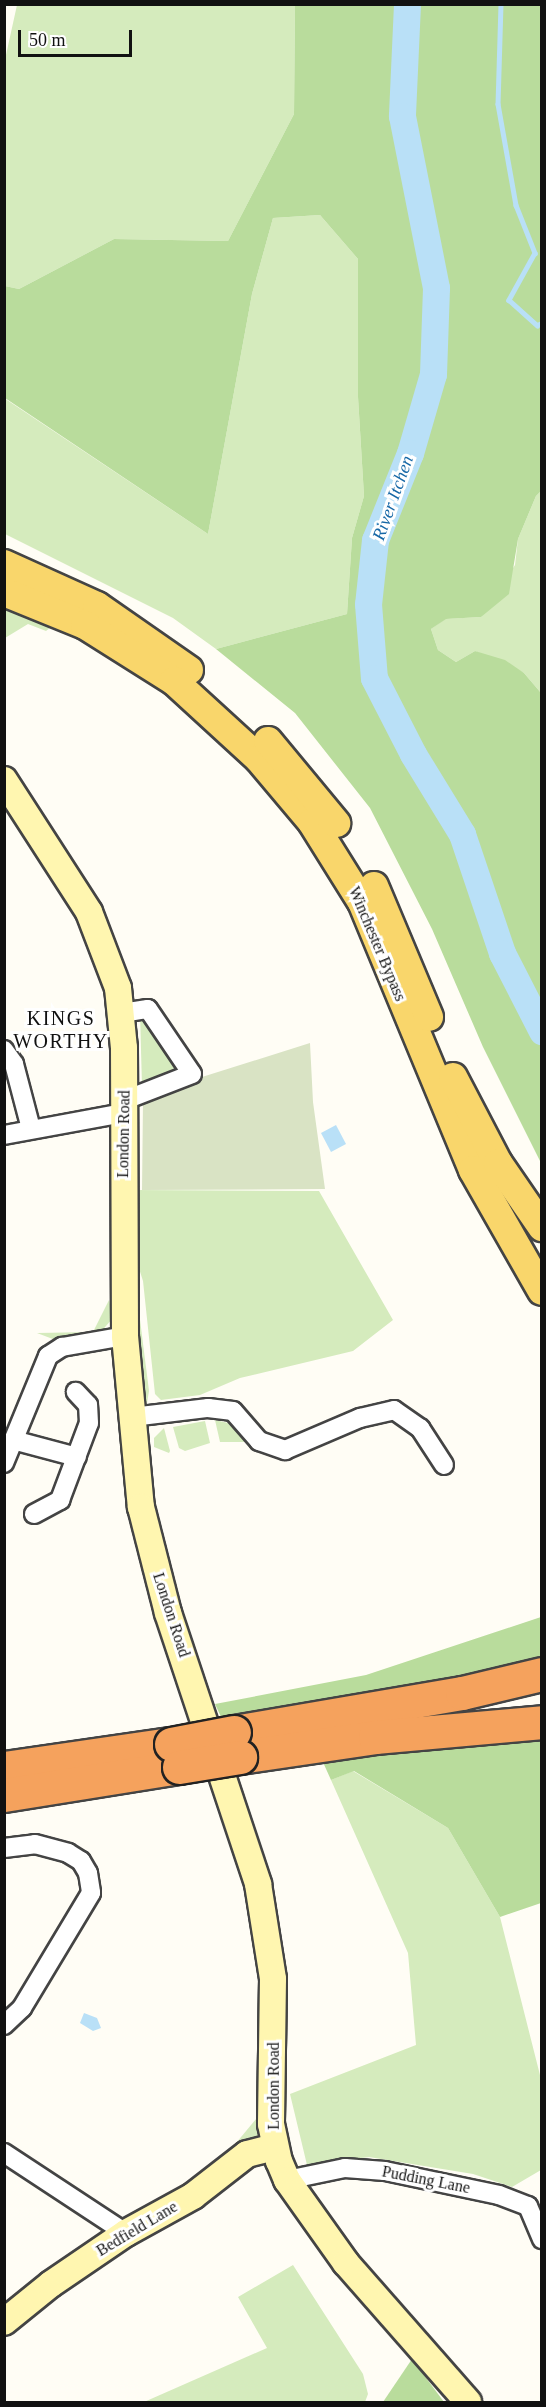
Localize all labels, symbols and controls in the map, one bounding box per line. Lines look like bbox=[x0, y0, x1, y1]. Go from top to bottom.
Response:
scale bar bbox=[21, 18, 135, 56]
text: 50 m bbox=[29, 30, 66, 50]
water label: River Itchen bbox=[368, 453, 418, 543]
street label: Winchester Bypass bbox=[344, 884, 410, 1004]
district label: KINGS WORTHY bbox=[13, 1006, 109, 1053]
street label: London Road bbox=[114, 1090, 134, 1178]
street label: London Road bbox=[148, 1570, 194, 1660]
street label: London Road bbox=[264, 2042, 284, 2130]
street label: Pudding Lane bbox=[380, 2162, 472, 2198]
street label: Bedfield Lane bbox=[93, 2197, 181, 2261]

